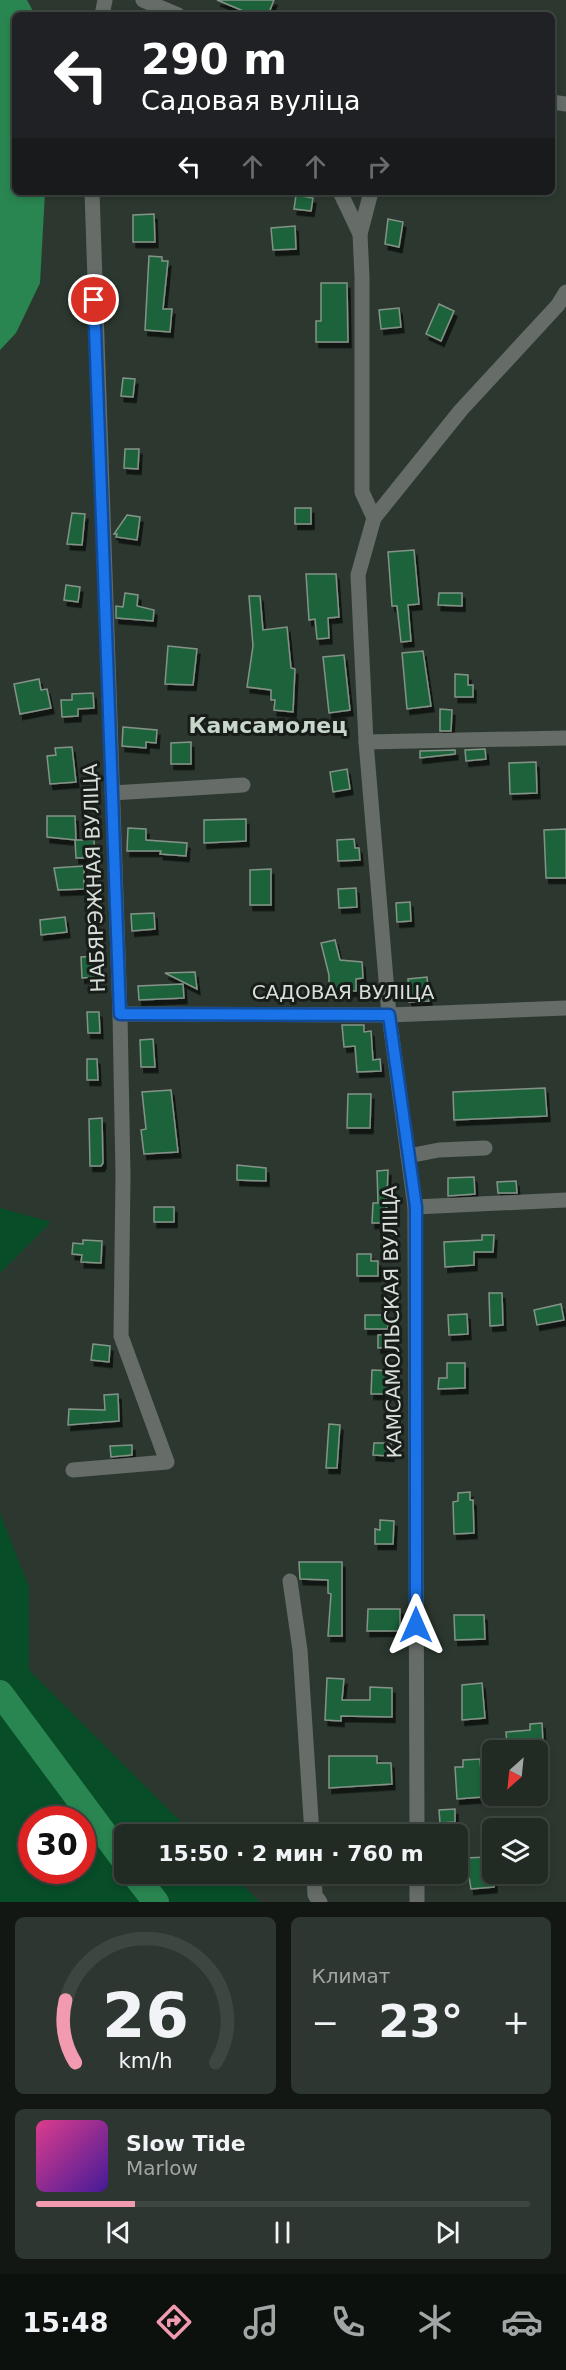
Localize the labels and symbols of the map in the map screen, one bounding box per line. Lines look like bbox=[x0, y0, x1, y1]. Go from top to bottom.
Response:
pin bbox=[68, 274, 119, 325]
district label: Камсамолец bbox=[188, 713, 348, 738]
street label: НАБЯРЭЖНАЯ ВУЛІЦА bbox=[78, 763, 110, 993]
street label: САДОВАЯ ВУЛІЦА bbox=[252, 980, 435, 1004]
street label: КАМСАМОЛЬСКАЯ ВУЛІЦА bbox=[378, 1185, 406, 1459]
position arrow bbox=[384, 1593, 448, 1657]
north arrow bbox=[482, 1740, 548, 1806]
speed limit sign: 30 bbox=[18, 1806, 96, 1884]

